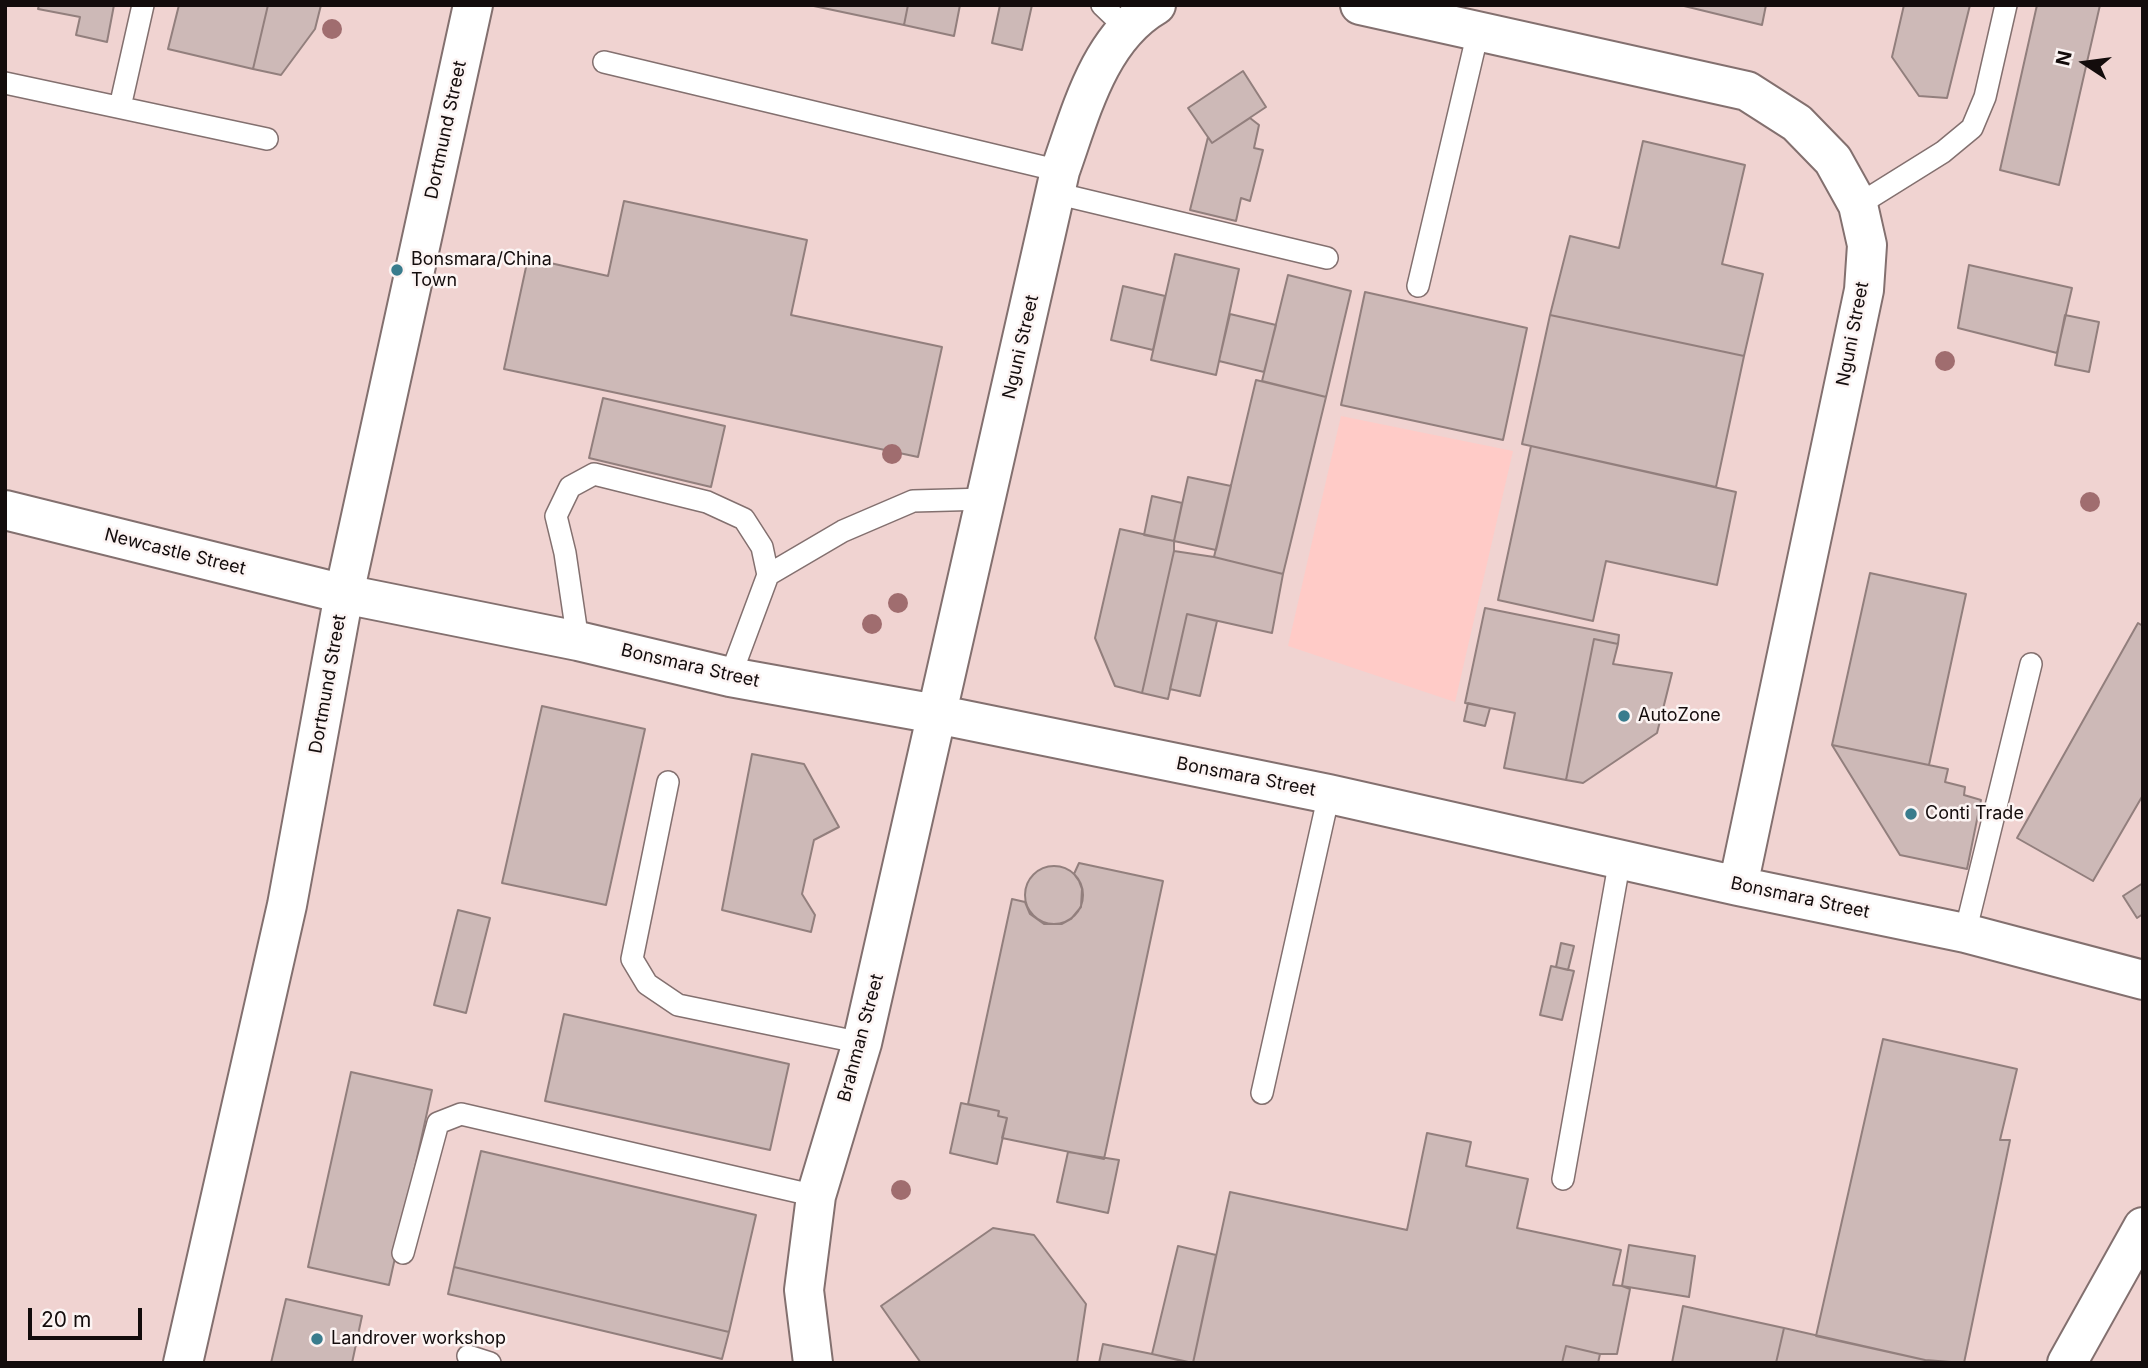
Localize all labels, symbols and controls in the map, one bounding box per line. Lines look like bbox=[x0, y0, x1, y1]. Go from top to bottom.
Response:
north arrow bbox=[2050, 28, 2120, 98]
text: N bbox=[2051, 49, 2077, 68]
street label: Dortmund Street bbox=[421, 59, 471, 201]
place label: Bonsmara/China Town bbox=[411, 249, 552, 292]
marker: Bonsmara/China Town bbox=[389, 262, 405, 278]
street label: Nguni Street bbox=[1832, 280, 1874, 388]
street label: Nguni Street bbox=[999, 293, 1043, 401]
street label: Newcastle Street bbox=[102, 524, 248, 580]
street label: Dortmund Street bbox=[305, 613, 351, 755]
street label: Bonsmara Street bbox=[619, 640, 761, 692]
place label: AutoZone bbox=[1638, 705, 1721, 727]
marker: AutoZone bbox=[1616, 708, 1632, 724]
street label: Bonsmara Street bbox=[1175, 753, 1317, 801]
place label: Conti Trade bbox=[1925, 803, 2024, 825]
marker: Conti Trade bbox=[1903, 806, 1919, 822]
street label: Bonsmara Street bbox=[1729, 873, 1871, 923]
street label: Brahman Street bbox=[834, 972, 888, 1104]
scale bar bbox=[32, 1294, 145, 1338]
text: 20 m bbox=[41, 1307, 91, 1332]
place label: Landrover workshop bbox=[331, 1328, 506, 1350]
marker: Landrover workshop bbox=[309, 1331, 325, 1347]

